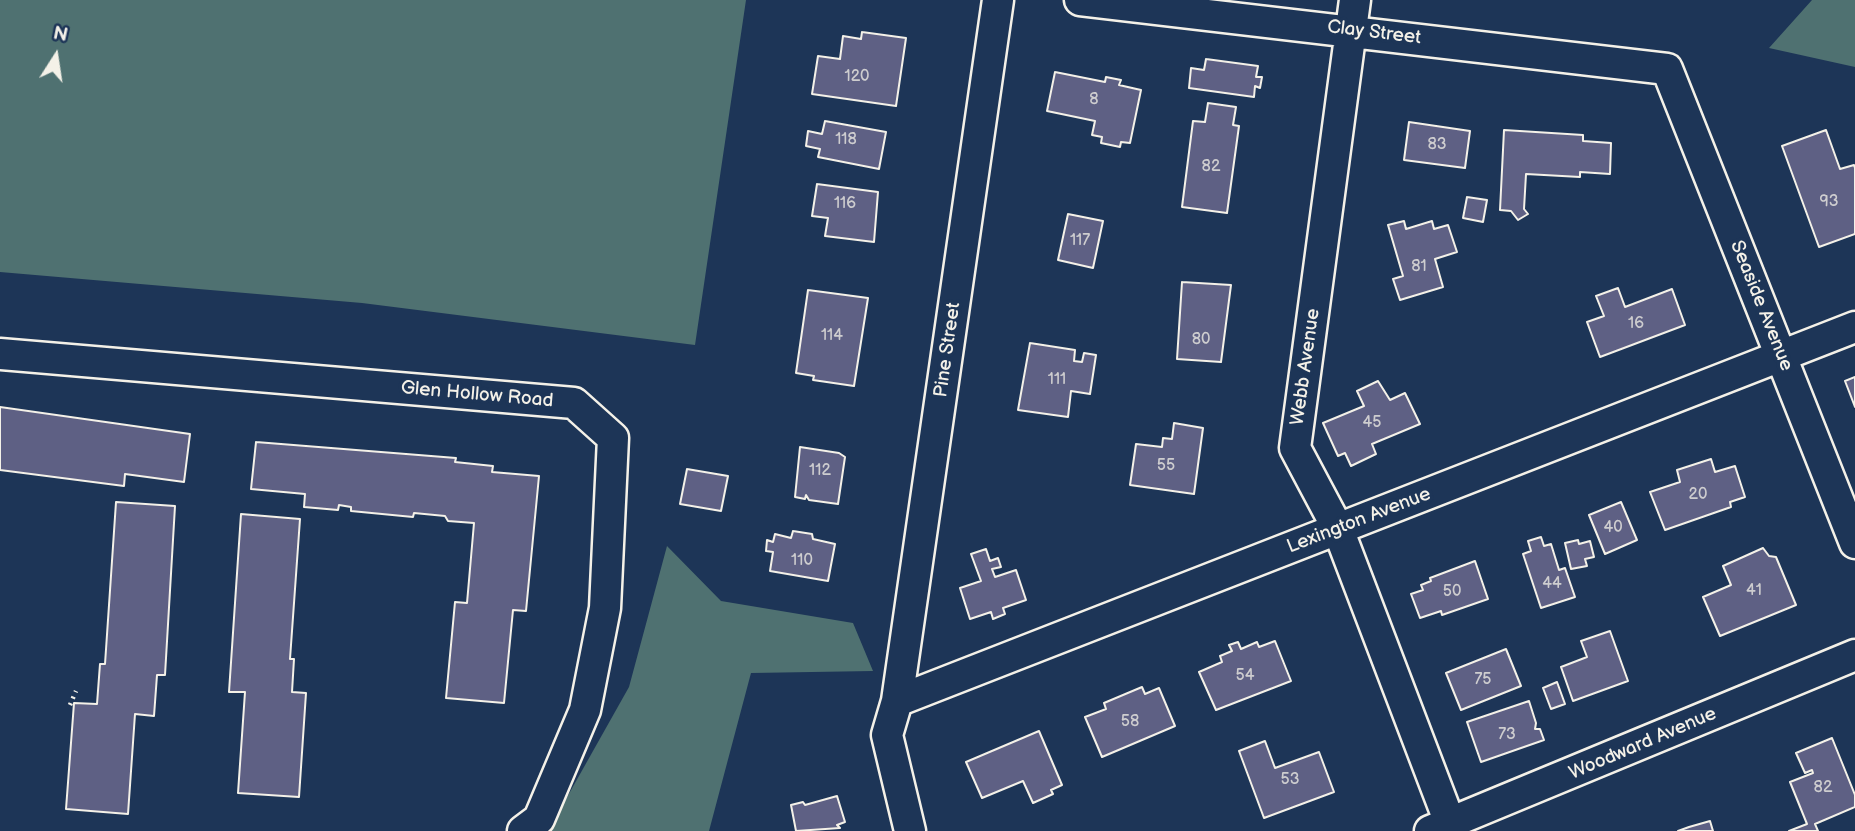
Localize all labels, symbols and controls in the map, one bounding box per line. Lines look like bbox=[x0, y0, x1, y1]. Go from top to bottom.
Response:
street label: Clay Street bbox=[1326, 16, 1422, 50]
north arrow bbox=[21, 21, 91, 91]
text: N bbox=[51, 22, 70, 48]
house number: 120 bbox=[844, 67, 870, 87]
house number: 8 bbox=[1089, 90, 1099, 110]
house number: 118 bbox=[835, 130, 857, 150]
house number: 83 bbox=[1427, 135, 1447, 155]
house number: 82 bbox=[1202, 157, 1220, 177]
house number: 93 bbox=[1819, 192, 1839, 212]
house number: 116 bbox=[834, 194, 856, 214]
house number: 117 bbox=[1070, 231, 1090, 251]
street label: Seaside Avenue bbox=[1725, 238, 1797, 374]
house number: 81 bbox=[1411, 257, 1427, 277]
street label: Pine Street bbox=[930, 301, 966, 399]
street label: Webb Avenue bbox=[1287, 307, 1325, 427]
house number: 16 bbox=[1628, 314, 1644, 334]
house number: 114 bbox=[821, 326, 843, 346]
house number: 80 bbox=[1192, 330, 1210, 350]
house number: 111 bbox=[1048, 370, 1066, 390]
street label: Glen Hollow Road bbox=[400, 377, 554, 413]
house number: 45 bbox=[1363, 413, 1381, 433]
house number: 55 bbox=[1157, 456, 1175, 476]
house number: 112 bbox=[809, 461, 831, 481]
street label: Lexington Avenue bbox=[1284, 483, 1434, 559]
house number: 20 bbox=[1689, 485, 1707, 505]
house number: 40 bbox=[1603, 518, 1623, 538]
house number: 110 bbox=[791, 551, 813, 571]
house number: 44 bbox=[1542, 574, 1562, 594]
house number: 41 bbox=[1746, 581, 1762, 601]
house number: 50 bbox=[1443, 582, 1461, 602]
house number: 54 bbox=[1236, 666, 1254, 686]
house number: 75 bbox=[1474, 670, 1492, 690]
street label: Woodward Avenue bbox=[1566, 703, 1720, 785]
house number: 58 bbox=[1121, 712, 1139, 732]
house number: 73 bbox=[1498, 725, 1516, 745]
house number: 53 bbox=[1280, 770, 1300, 790]
house number: 82 bbox=[1814, 778, 1832, 798]

